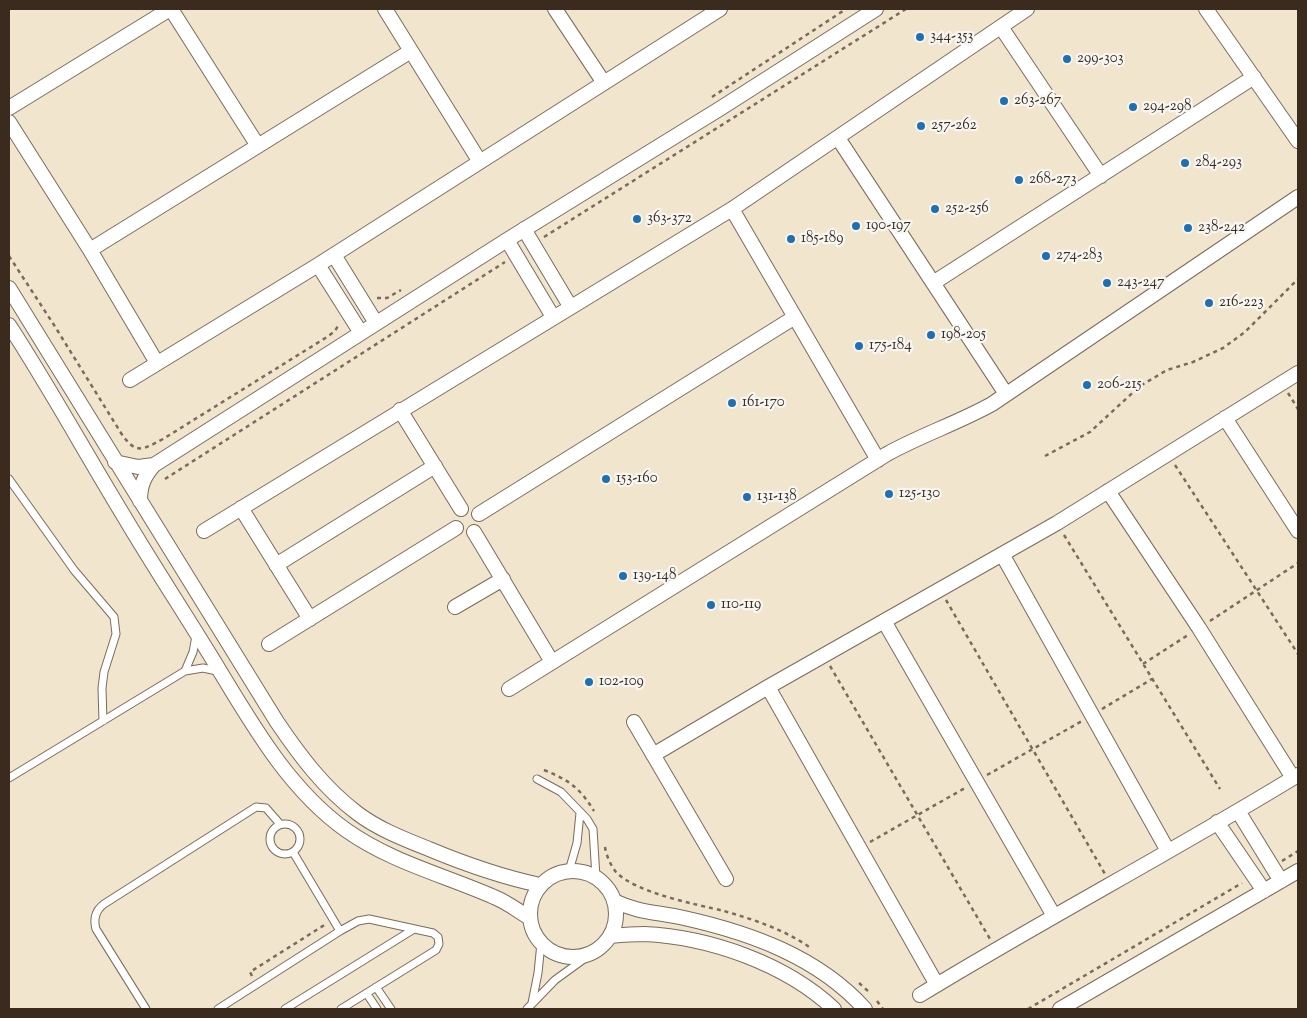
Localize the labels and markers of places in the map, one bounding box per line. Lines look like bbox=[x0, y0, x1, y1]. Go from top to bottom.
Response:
place label: 344-353 bbox=[930, 28, 973, 46]
marker: 344-353 bbox=[914, 31, 926, 43]
place label: 299-303 bbox=[1077, 50, 1124, 68]
marker: 299-303 bbox=[1061, 53, 1073, 65]
place label: 263-267 bbox=[1014, 92, 1061, 110]
marker: 263-267 bbox=[998, 95, 1010, 107]
place label: 294-298 bbox=[1143, 98, 1191, 116]
marker: 294-298 bbox=[1127, 101, 1139, 113]
place label: 257-262 bbox=[931, 117, 977, 135]
marker: 257-262 bbox=[915, 120, 927, 132]
place label: 284-293 bbox=[1195, 154, 1242, 172]
marker: 284-293 bbox=[1179, 157, 1191, 169]
place label: 268-273 bbox=[1029, 171, 1077, 189]
marker: 268-273 bbox=[1013, 174, 1025, 186]
place label: 252-256 bbox=[945, 200, 989, 218]
marker: 252-256 bbox=[929, 203, 941, 215]
place label: 363-372 bbox=[647, 210, 692, 228]
marker: 363-372 bbox=[631, 213, 643, 225]
place label: 190-197 bbox=[866, 217, 911, 235]
place label: 238-242 bbox=[1198, 219, 1245, 237]
marker: 190-197 bbox=[850, 220, 862, 232]
marker: 238-242 bbox=[1182, 222, 1194, 234]
place label: 185-189 bbox=[801, 230, 844, 248]
marker: 185-189 bbox=[785, 233, 797, 245]
place label: 274-283 bbox=[1056, 247, 1102, 265]
marker: 274-283 bbox=[1040, 250, 1052, 262]
place label: 243-247 bbox=[1117, 274, 1165, 292]
marker: 243-247 bbox=[1101, 277, 1113, 289]
place label: 216-223 bbox=[1219, 294, 1264, 312]
marker: 216-223 bbox=[1203, 297, 1215, 309]
place label: 198-205 bbox=[941, 326, 986, 344]
marker: 198-205 bbox=[925, 329, 937, 341]
place label: 175-184 bbox=[869, 337, 912, 355]
marker: 175-184 bbox=[853, 340, 865, 352]
place label: 206-215 bbox=[1097, 376, 1142, 394]
marker: 206-215 bbox=[1081, 379, 1093, 391]
place label: 161-170 bbox=[742, 394, 785, 412]
marker: 161-170 bbox=[726, 397, 738, 409]
place label: 153-160 bbox=[616, 470, 658, 488]
marker: 153-160 bbox=[600, 473, 612, 485]
place label: 125-130 bbox=[899, 485, 940, 503]
place label: 131-138 bbox=[757, 488, 797, 506]
marker: 125-130 bbox=[883, 488, 895, 500]
marker: 131-138 bbox=[741, 491, 753, 503]
place label: 139-148 bbox=[633, 567, 676, 585]
marker: 139-148 bbox=[617, 570, 629, 582]
place label: 110-119 bbox=[721, 596, 761, 614]
marker: 110-119 bbox=[705, 599, 717, 611]
place label: 102-109 bbox=[599, 673, 644, 691]
marker: 102-109 bbox=[583, 676, 595, 688]

